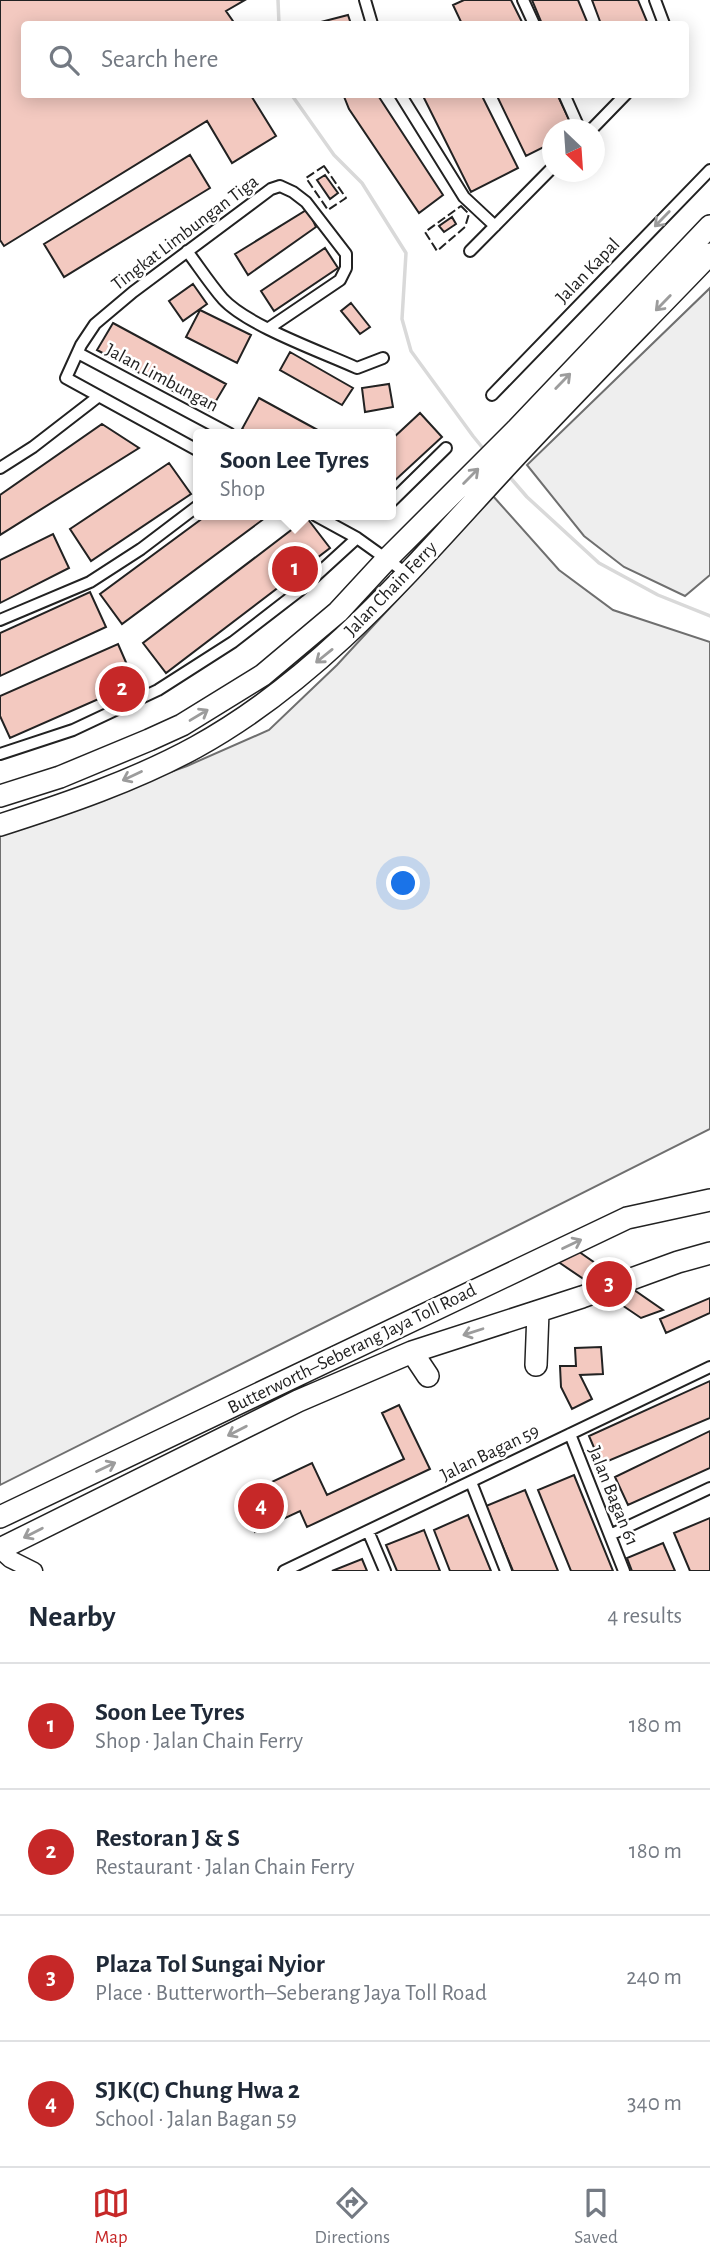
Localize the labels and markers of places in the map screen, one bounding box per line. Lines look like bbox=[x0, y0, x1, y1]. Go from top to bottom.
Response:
pin: 1 bbox=[272, 543, 318, 595]
pin: 2 bbox=[99, 663, 145, 715]
pin: 3 bbox=[586, 1258, 632, 1310]
pin: 4 bbox=[238, 1480, 284, 1532]

